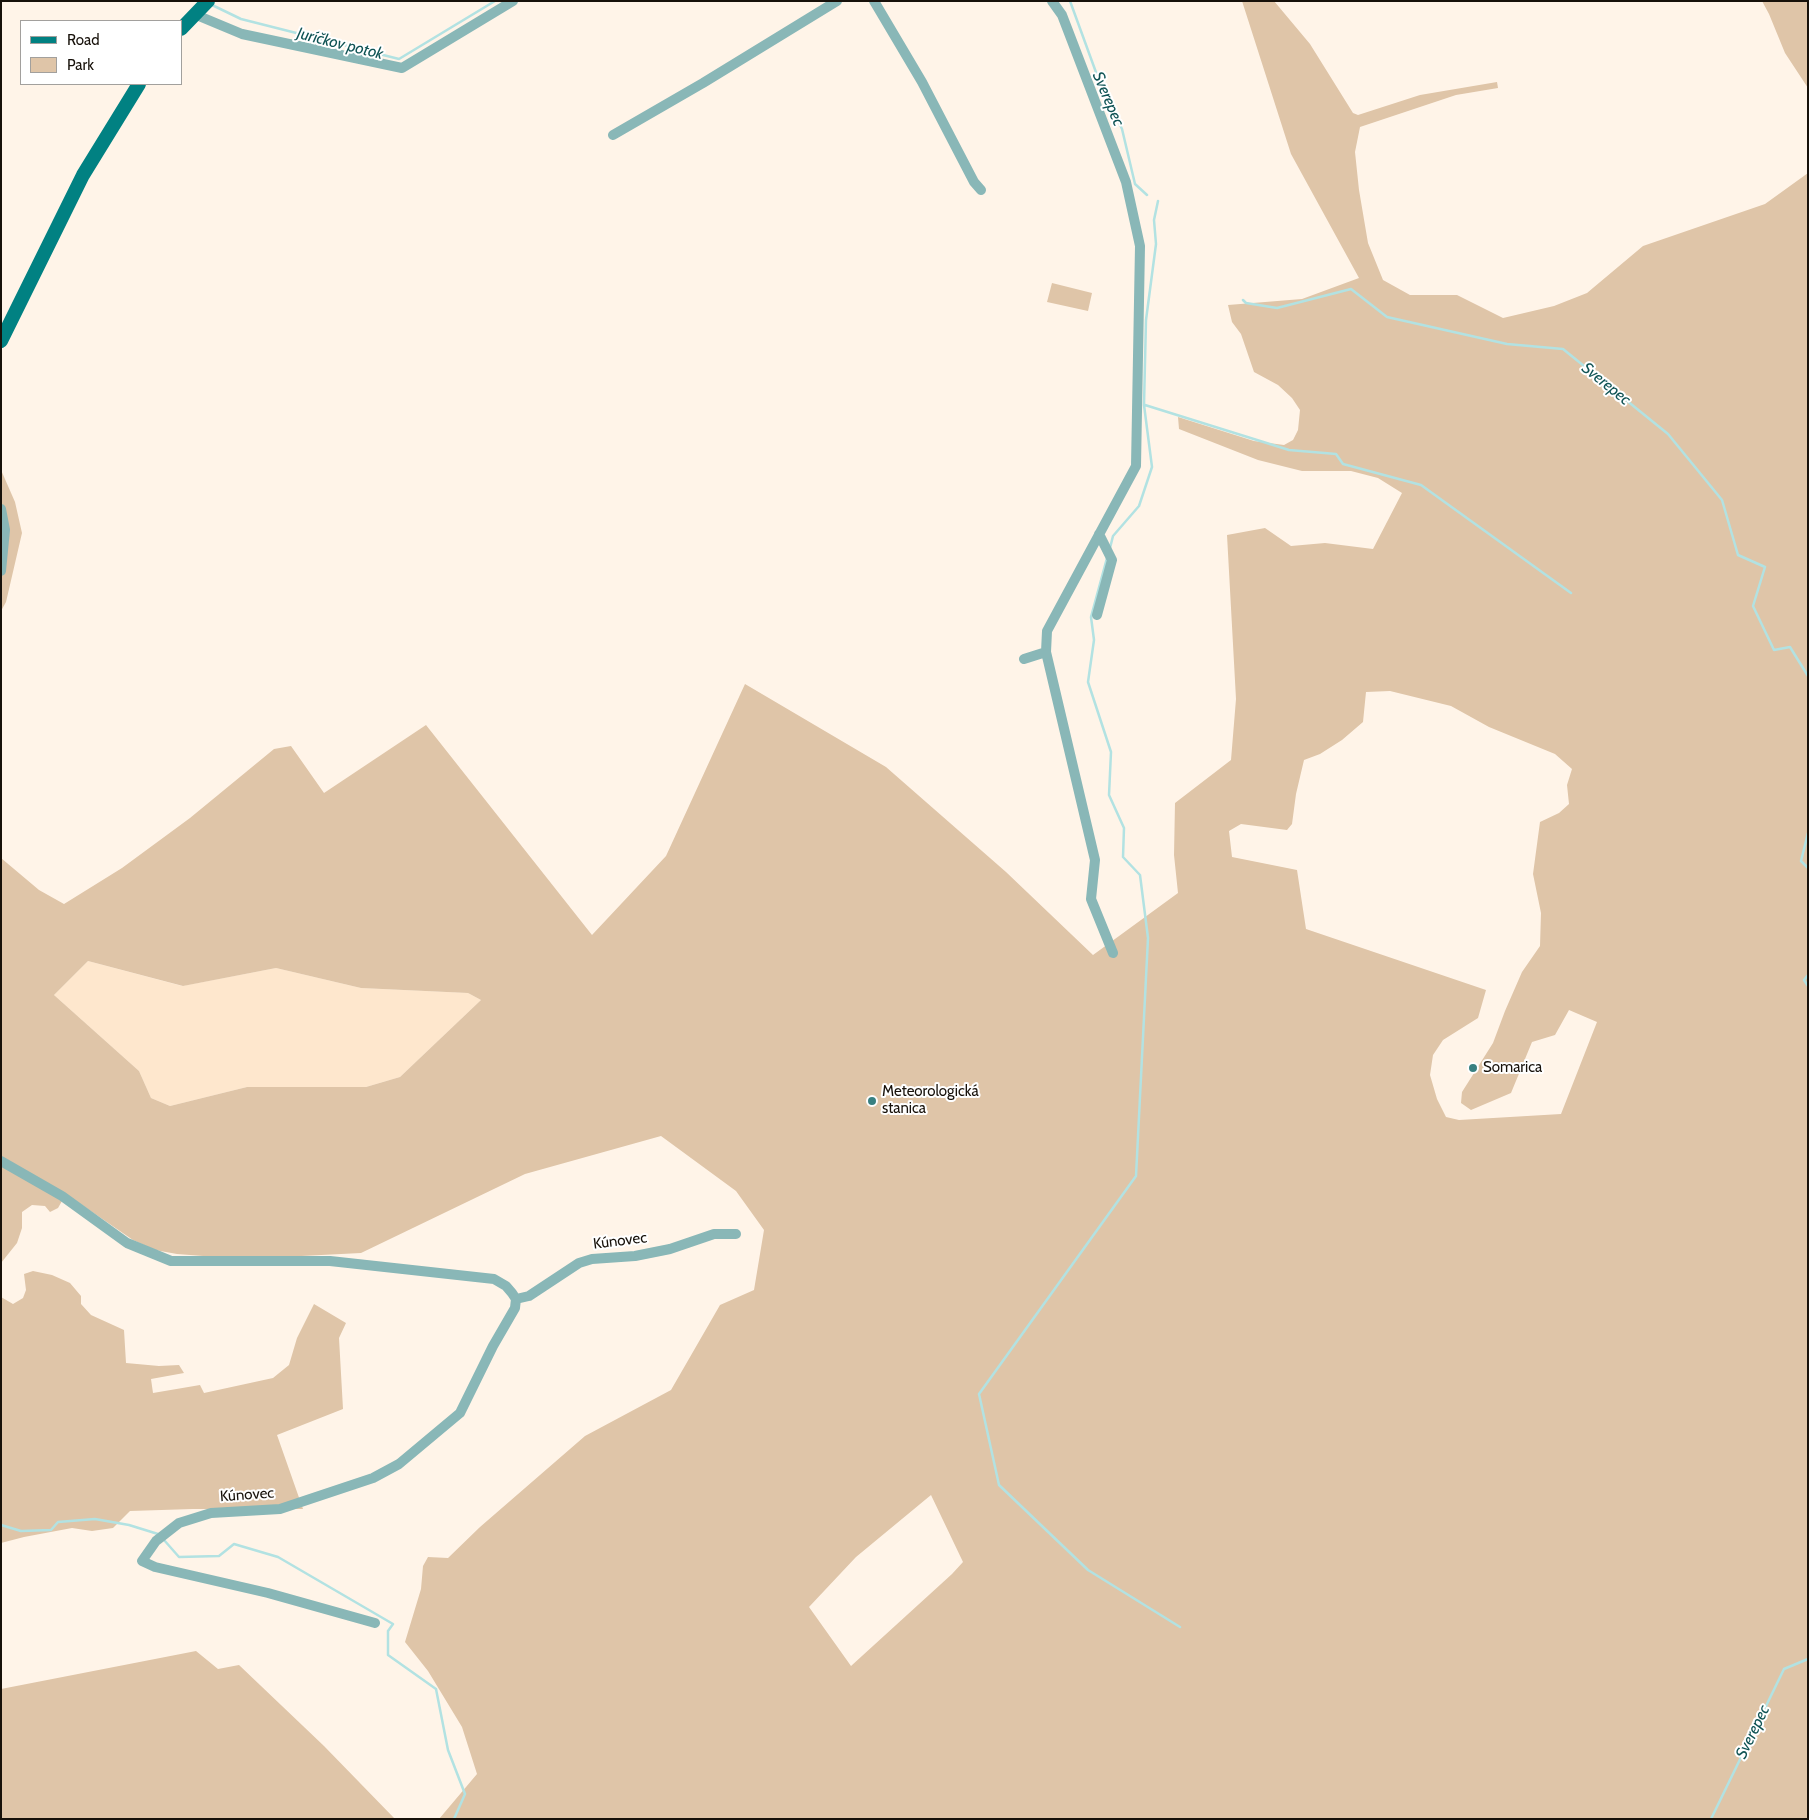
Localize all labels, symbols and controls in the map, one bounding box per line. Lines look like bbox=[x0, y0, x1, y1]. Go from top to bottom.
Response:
legend bbox=[20, 20, 182, 85]
water label: Juríčkov potok bbox=[295, 24, 385, 64]
text: Road bbox=[67, 31, 100, 49]
text: Park bbox=[67, 56, 94, 74]
water label: Sverepec bbox=[1088, 69, 1128, 129]
water label: Sverepec bbox=[1578, 359, 1634, 409]
place label: Somarica bbox=[1483, 1059, 1542, 1077]
marker: Somarica bbox=[1467, 1062, 1479, 1074]
place label: Meteorologická stanica bbox=[882, 1083, 979, 1118]
marker: Meteorologická stanica bbox=[866, 1095, 878, 1107]
street label: Kúnovec bbox=[592, 1229, 648, 1253]
street label: Kúnovec bbox=[219, 1484, 275, 1506]
water label: Sverepec bbox=[1732, 1702, 1774, 1762]

